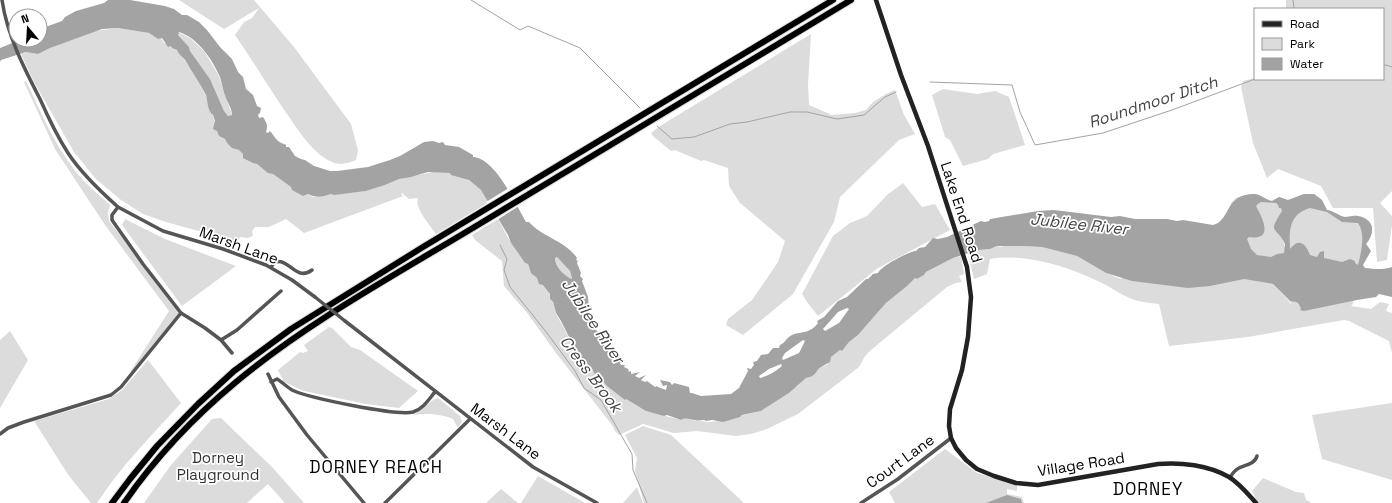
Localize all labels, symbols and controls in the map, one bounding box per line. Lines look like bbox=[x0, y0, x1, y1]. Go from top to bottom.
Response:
north arrow bbox=[8, 8, 48, 48]
legend bbox=[1254, 8, 1384, 80]
text: N bbox=[19, 11, 31, 26]
text: Road bbox=[1290, 16, 1319, 32]
text: Park bbox=[1290, 36, 1315, 52]
text: Water bbox=[1290, 56, 1324, 72]
water label: Roundmoor Ditch bbox=[1086, 71, 1221, 133]
street label: Lake End Road bbox=[937, 159, 987, 265]
water label: Jubilee River bbox=[1029, 208, 1131, 240]
street label: Marsh Lane bbox=[197, 222, 281, 268]
water label: Jubilee River bbox=[557, 275, 630, 369]
water label: Cress Brook bbox=[555, 331, 628, 419]
street label: Marsh Lane bbox=[467, 398, 545, 464]
street label: Court Lane bbox=[862, 430, 938, 492]
park label: Dorney Playground bbox=[177, 448, 259, 484]
street label: Village Road bbox=[1036, 448, 1126, 480]
district label: DORNEY REACH bbox=[309, 456, 443, 478]
district label: DORNEY bbox=[1113, 478, 1183, 500]

